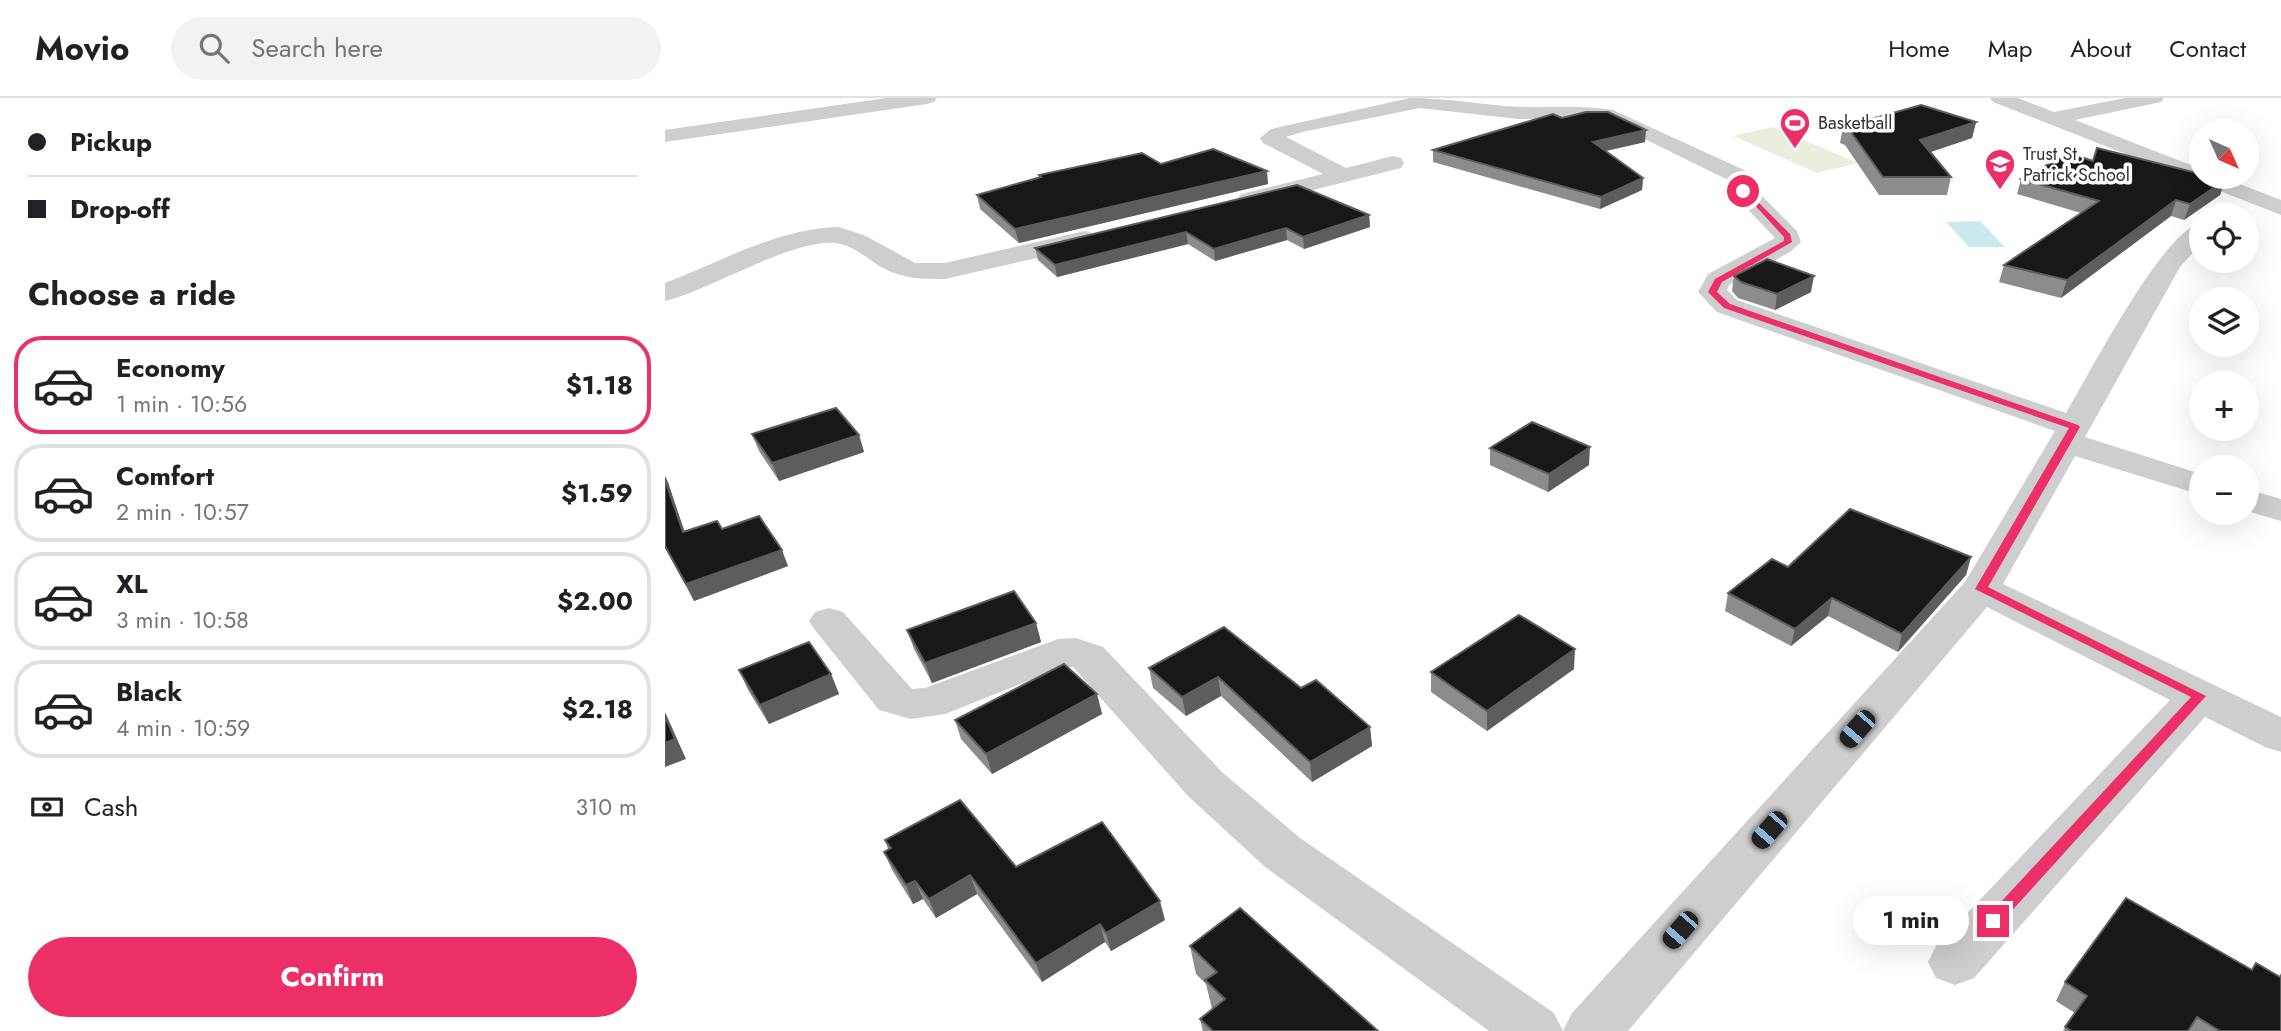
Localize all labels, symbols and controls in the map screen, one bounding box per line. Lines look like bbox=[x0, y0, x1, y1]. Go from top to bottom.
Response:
search box bbox=[171, 17, 661, 80]
text: Movio bbox=[35, 25, 129, 72]
icon: search bbox=[195, 29, 233, 67]
text: Search here bbox=[251, 29, 383, 67]
text: Home bbox=[1888, 31, 1950, 66]
text: Map bbox=[1988, 31, 2032, 66]
text: About bbox=[2070, 31, 2131, 66]
text: Contact bbox=[2169, 31, 2246, 66]
sports icon: Basketball bbox=[1778, 106, 1812, 150]
place label: Basketball bbox=[1818, 110, 1892, 136]
north arrow bbox=[2189, 119, 2259, 189]
map controls bbox=[2189, 119, 2259, 525]
text: Pickup bbox=[70, 123, 152, 161]
place label: Trust St. Patrick School bbox=[2023, 141, 2130, 188]
school or university icon: Trust St. Patrick School bbox=[1983, 147, 2017, 191]
route start bbox=[1727, 175, 1759, 207]
text: Drop-off bbox=[70, 190, 170, 228]
button: locate bbox=[2189, 203, 2259, 273]
text: Choose a ride bbox=[28, 271, 236, 317]
button: layers bbox=[2189, 287, 2259, 357]
text: Economy bbox=[116, 349, 225, 387]
icon: car bbox=[32, 354, 95, 417]
text: $1.18 bbox=[566, 366, 633, 404]
button: + bbox=[2189, 371, 2259, 441]
text: 1 min · 10:56 bbox=[116, 387, 247, 421]
button: − bbox=[2189, 455, 2259, 525]
text: Comfort bbox=[116, 457, 214, 495]
icon: car bbox=[32, 462, 95, 525]
text: $1.59 bbox=[561, 474, 633, 512]
text: 2 min · 10:57 bbox=[116, 495, 249, 529]
text: XL bbox=[116, 565, 148, 603]
icon: car bbox=[32, 570, 95, 633]
text: $2.00 bbox=[557, 582, 633, 620]
text: 3 min · 10:58 bbox=[116, 603, 249, 637]
text: Black bbox=[116, 673, 182, 711]
icon: car bbox=[32, 678, 95, 741]
text: $2.18 bbox=[562, 690, 633, 728]
car bbox=[1836, 706, 1879, 752]
text: 4 min · 10:59 bbox=[116, 711, 250, 745]
icon: cash bbox=[28, 788, 66, 826]
text: Cash bbox=[84, 788, 138, 826]
text: 310 m bbox=[575, 790, 637, 824]
car bbox=[1748, 807, 1791, 853]
callout: 1 min bbox=[1853, 896, 1969, 946]
text: 1 min bbox=[1882, 903, 1940, 937]
route end bbox=[1977, 905, 2009, 937]
car bbox=[1659, 907, 1702, 953]
button: Confirm bbox=[28, 937, 637, 1017]

